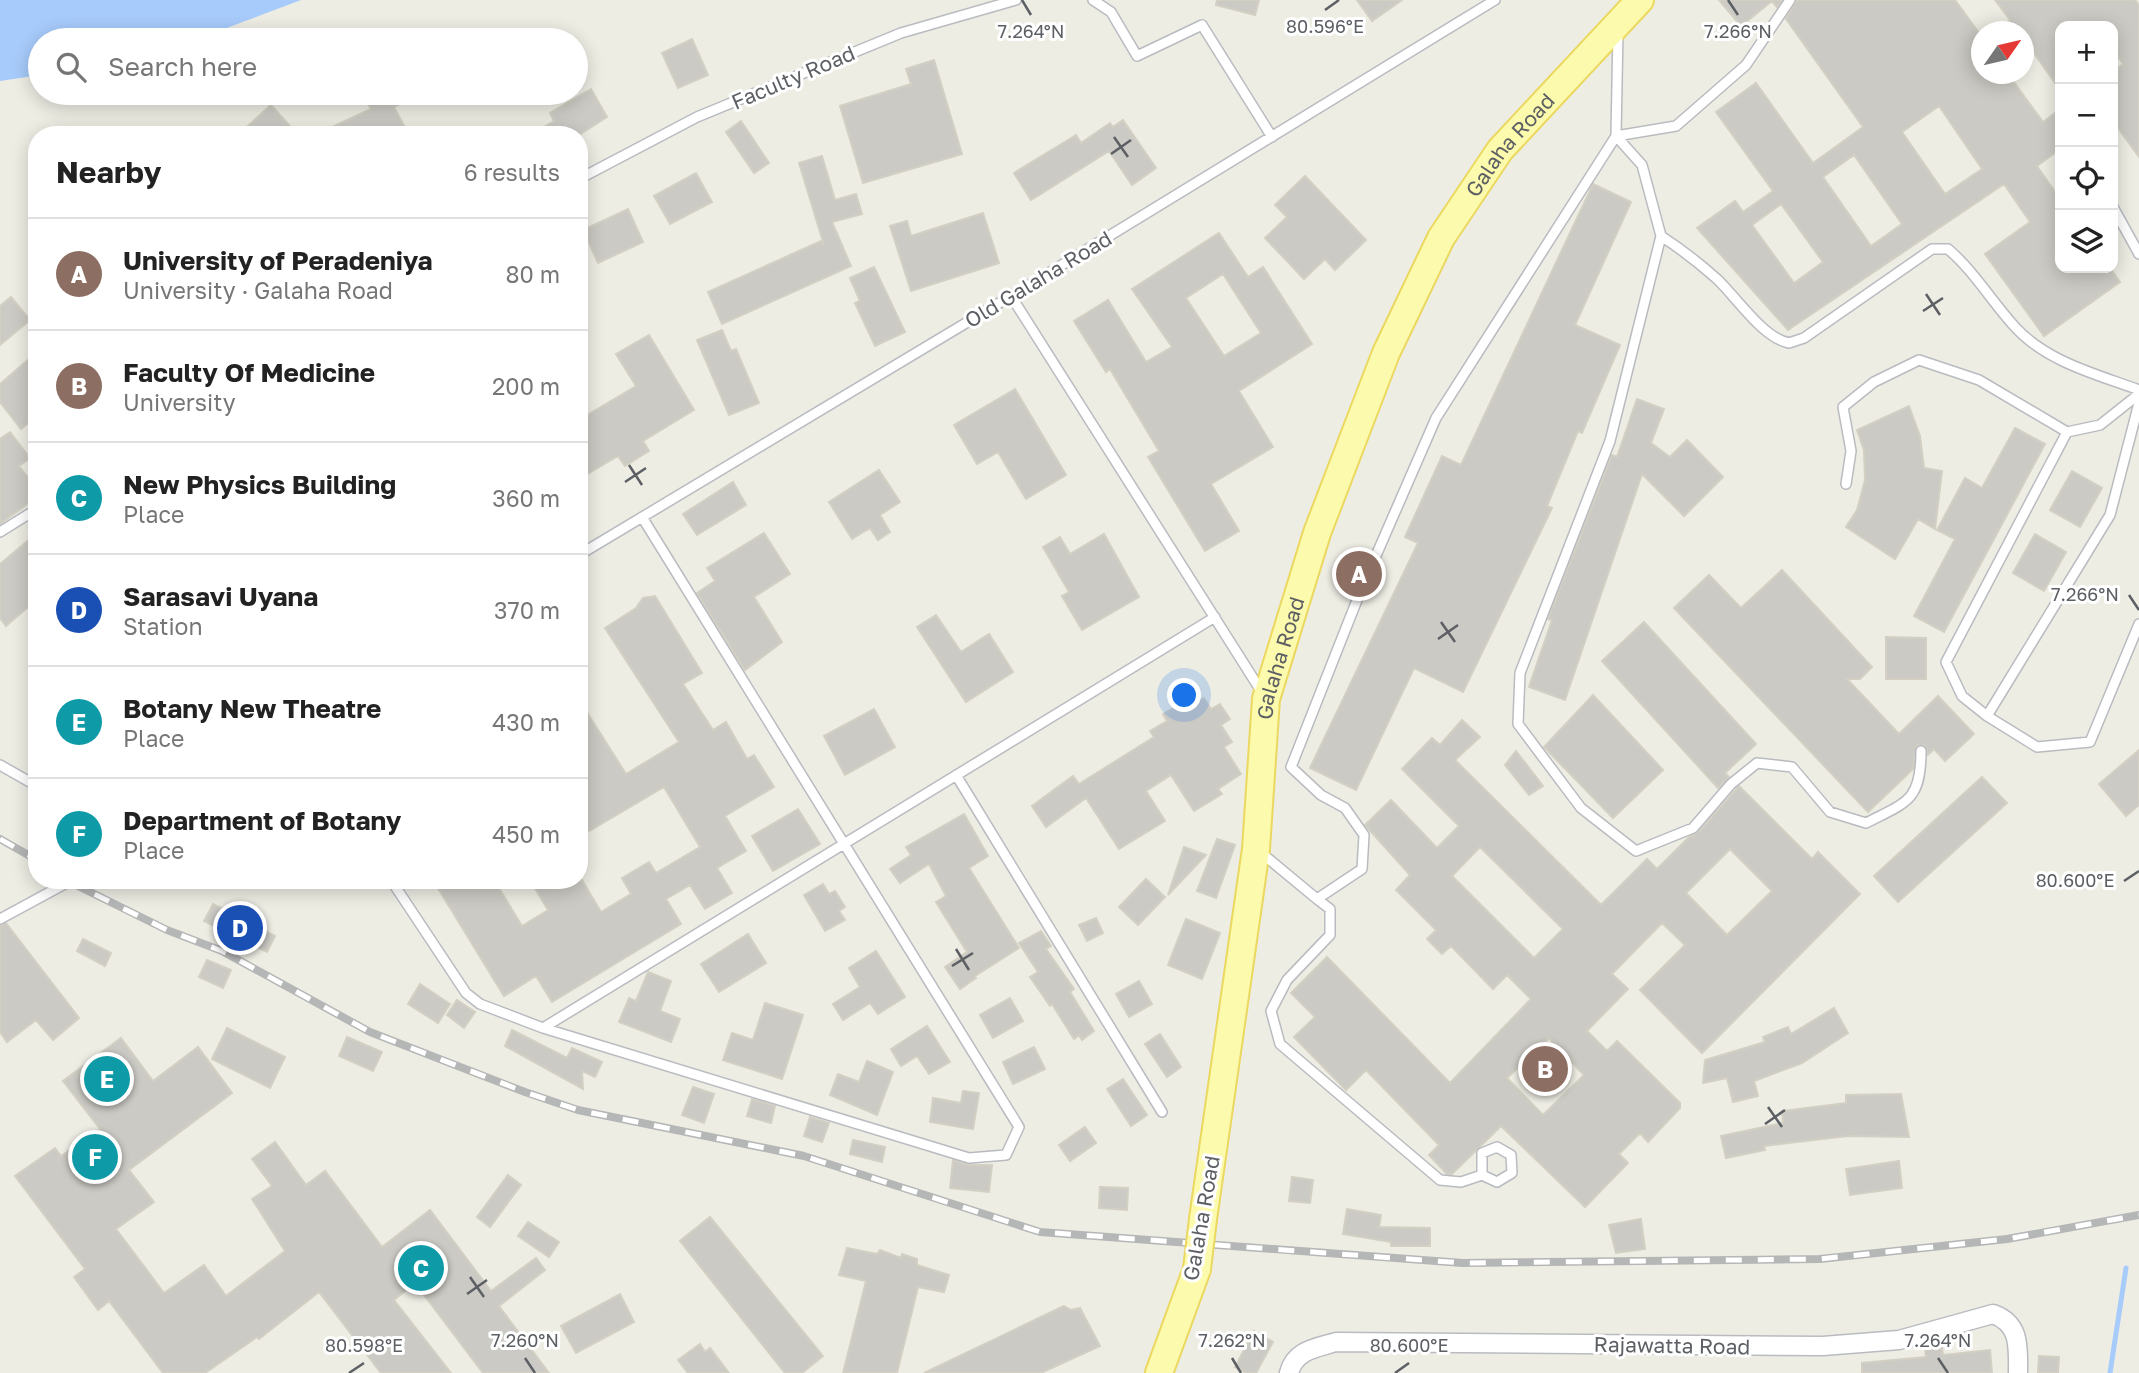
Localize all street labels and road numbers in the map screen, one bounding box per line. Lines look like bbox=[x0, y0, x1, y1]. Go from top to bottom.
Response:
street label: Faculty Road bbox=[727, 39, 859, 115]
street label: Galaha Road bbox=[1459, 87, 1560, 202]
street label: Old Galaha Road bbox=[960, 225, 1116, 333]
street label: Galaha Road bbox=[1252, 594, 1310, 720]
street label: Galaha Road bbox=[1177, 1153, 1225, 1283]
street label: Rajawatta Road bbox=[1593, 1331, 1751, 1359]

